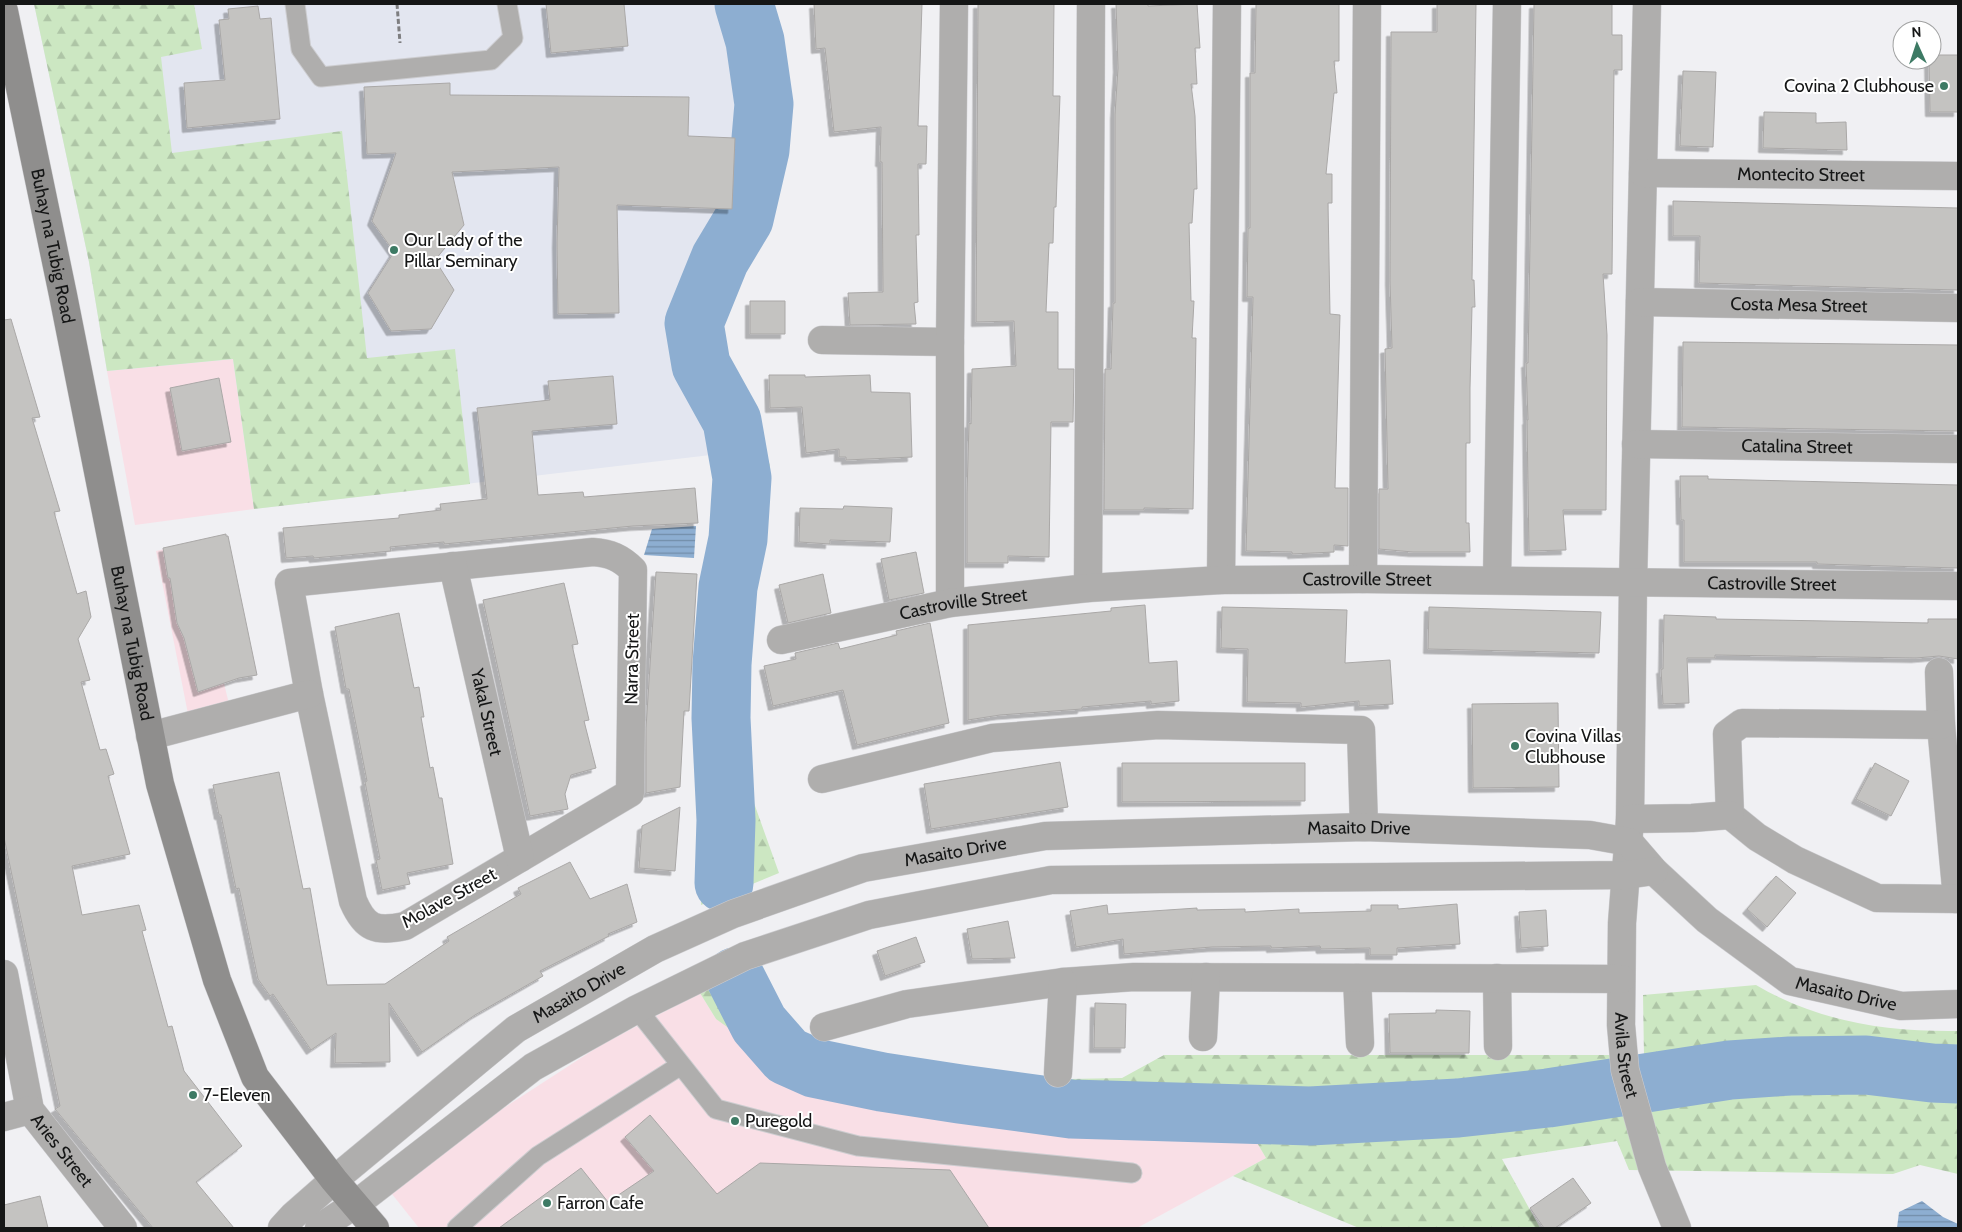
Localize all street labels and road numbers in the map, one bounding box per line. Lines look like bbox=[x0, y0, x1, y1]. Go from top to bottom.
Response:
street label: Montecito Street bbox=[1737, 163, 1865, 186]
street label: Buhay na Tubig Road bbox=[26, 167, 79, 325]
street label: Costa Mesa Street bbox=[1730, 293, 1868, 317]
street label: Catalina Street bbox=[1741, 435, 1853, 458]
street label: Buhay na Tubig Road bbox=[106, 564, 158, 723]
street label: Castroville Street bbox=[1302, 568, 1432, 591]
street label: Castroville Street bbox=[1707, 572, 1837, 596]
street label: Castroville Street bbox=[897, 584, 1028, 625]
street label: Narra Street bbox=[620, 613, 644, 705]
street label: Yakal Street bbox=[466, 665, 507, 758]
street label: Masaito Drive bbox=[1307, 816, 1411, 840]
street label: Masaito Drive bbox=[902, 832, 1008, 872]
street label: Molave Street bbox=[398, 863, 500, 933]
street label: Masaito Drive bbox=[529, 957, 629, 1028]
street label: Masaito Drive bbox=[1793, 972, 1899, 1016]
street label: Avila Street bbox=[1610, 1012, 1643, 1100]
street label: Aries Street bbox=[26, 1109, 98, 1192]

